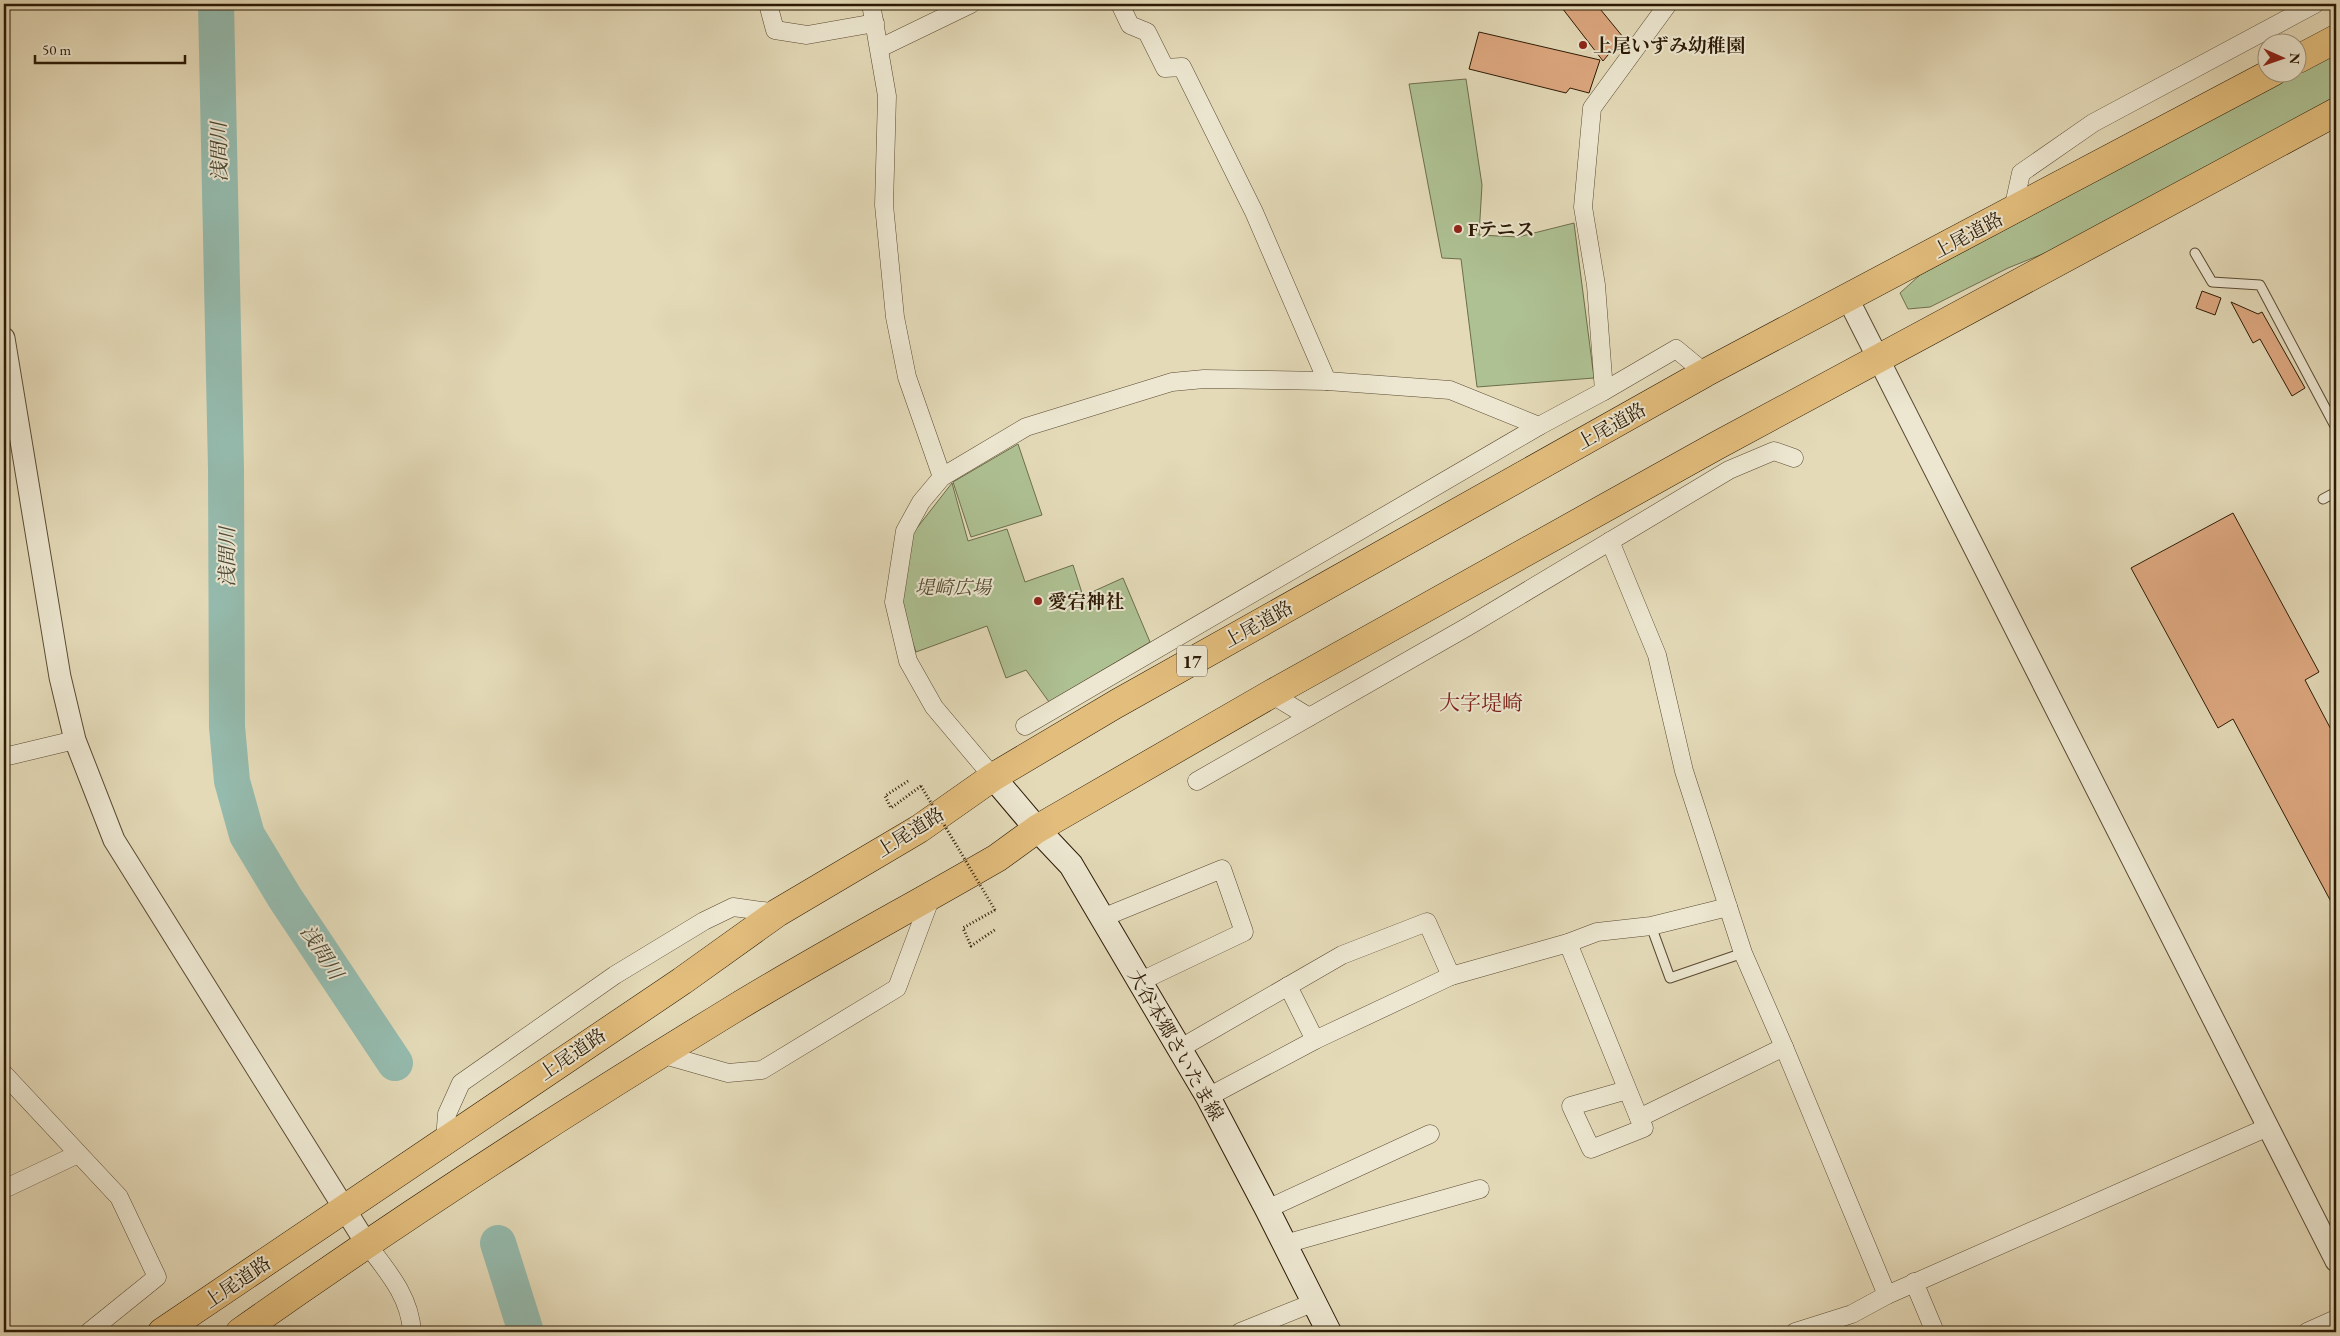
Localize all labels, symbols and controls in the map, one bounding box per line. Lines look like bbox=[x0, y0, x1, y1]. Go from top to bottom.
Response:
scale bar bbox=[35, 32, 185, 64]
north arrow bbox=[2258, 32, 2308, 82]
place label: 上尾いずみ幼稚園 bbox=[1593, 33, 1745, 58]
marker: 上尾いずみ幼稚園 bbox=[1577, 39, 1589, 51]
text: 50 m bbox=[42, 40, 71, 59]
text: N bbox=[2286, 52, 2304, 65]
water label: 浅間川 bbox=[205, 120, 233, 182]
street label: 上尾道路 bbox=[1929, 206, 2007, 264]
place label: Fテニス bbox=[1468, 217, 1535, 242]
marker: Fテニス bbox=[1452, 223, 1464, 235]
street label: 上尾道路 bbox=[1572, 397, 1650, 455]
water label: 浅間川 bbox=[214, 525, 240, 587]
park label: 堤崎広場 bbox=[915, 575, 993, 600]
place label: 愛宕神社 bbox=[1048, 589, 1124, 614]
marker: 愛宕神社 bbox=[1032, 595, 1044, 607]
street label: 上尾道路 bbox=[1219, 595, 1297, 653]
road number: 17 bbox=[1177, 646, 1207, 676]
district label: 大字堤崎 bbox=[1439, 689, 1523, 716]
street label: 上尾道路 bbox=[871, 801, 949, 863]
water label: 浅間川 bbox=[295, 920, 350, 986]
street label: 大谷本郷さいたま線 bbox=[1122, 965, 1230, 1125]
street label: 上尾道路 bbox=[534, 1022, 610, 1086]
street label: 上尾道路 bbox=[199, 1250, 275, 1314]

